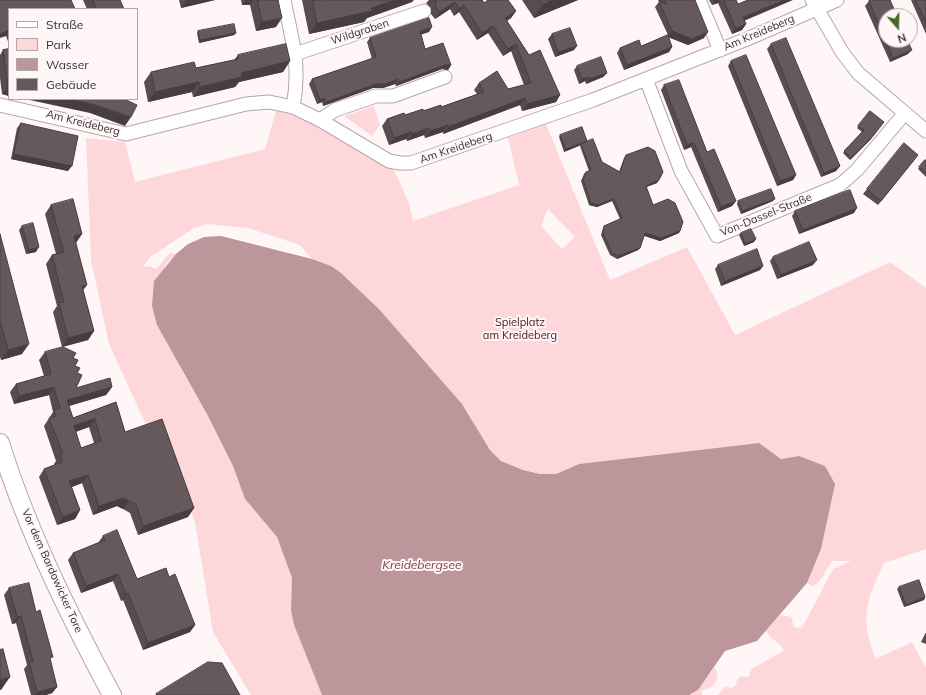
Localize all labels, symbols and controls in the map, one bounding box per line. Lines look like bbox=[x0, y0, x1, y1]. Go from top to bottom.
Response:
legend bbox=[8, 8, 138, 100]
north arrow bbox=[878, 8, 918, 48]
street label: Am Kreideberg bbox=[722, 12, 796, 54]
street label: Wildgraben bbox=[329, 16, 391, 48]
text: Straße bbox=[46, 17, 83, 32]
text: N bbox=[895, 30, 908, 46]
text: Park bbox=[46, 37, 71, 52]
text: Wasser bbox=[46, 57, 89, 72]
text: Gebäude bbox=[46, 77, 96, 92]
street label: Am Kreideberg bbox=[45, 107, 121, 139]
street label: Am Kreideberg bbox=[418, 129, 494, 167]
street label: Von-Dassel-Straße bbox=[718, 191, 814, 239]
park label: Spielplatz am Kreideberg bbox=[483, 316, 557, 342]
street label: Vor dem Bardowicker Tore bbox=[19, 507, 85, 635]
water label: Kreidebergsee bbox=[382, 558, 462, 572]

